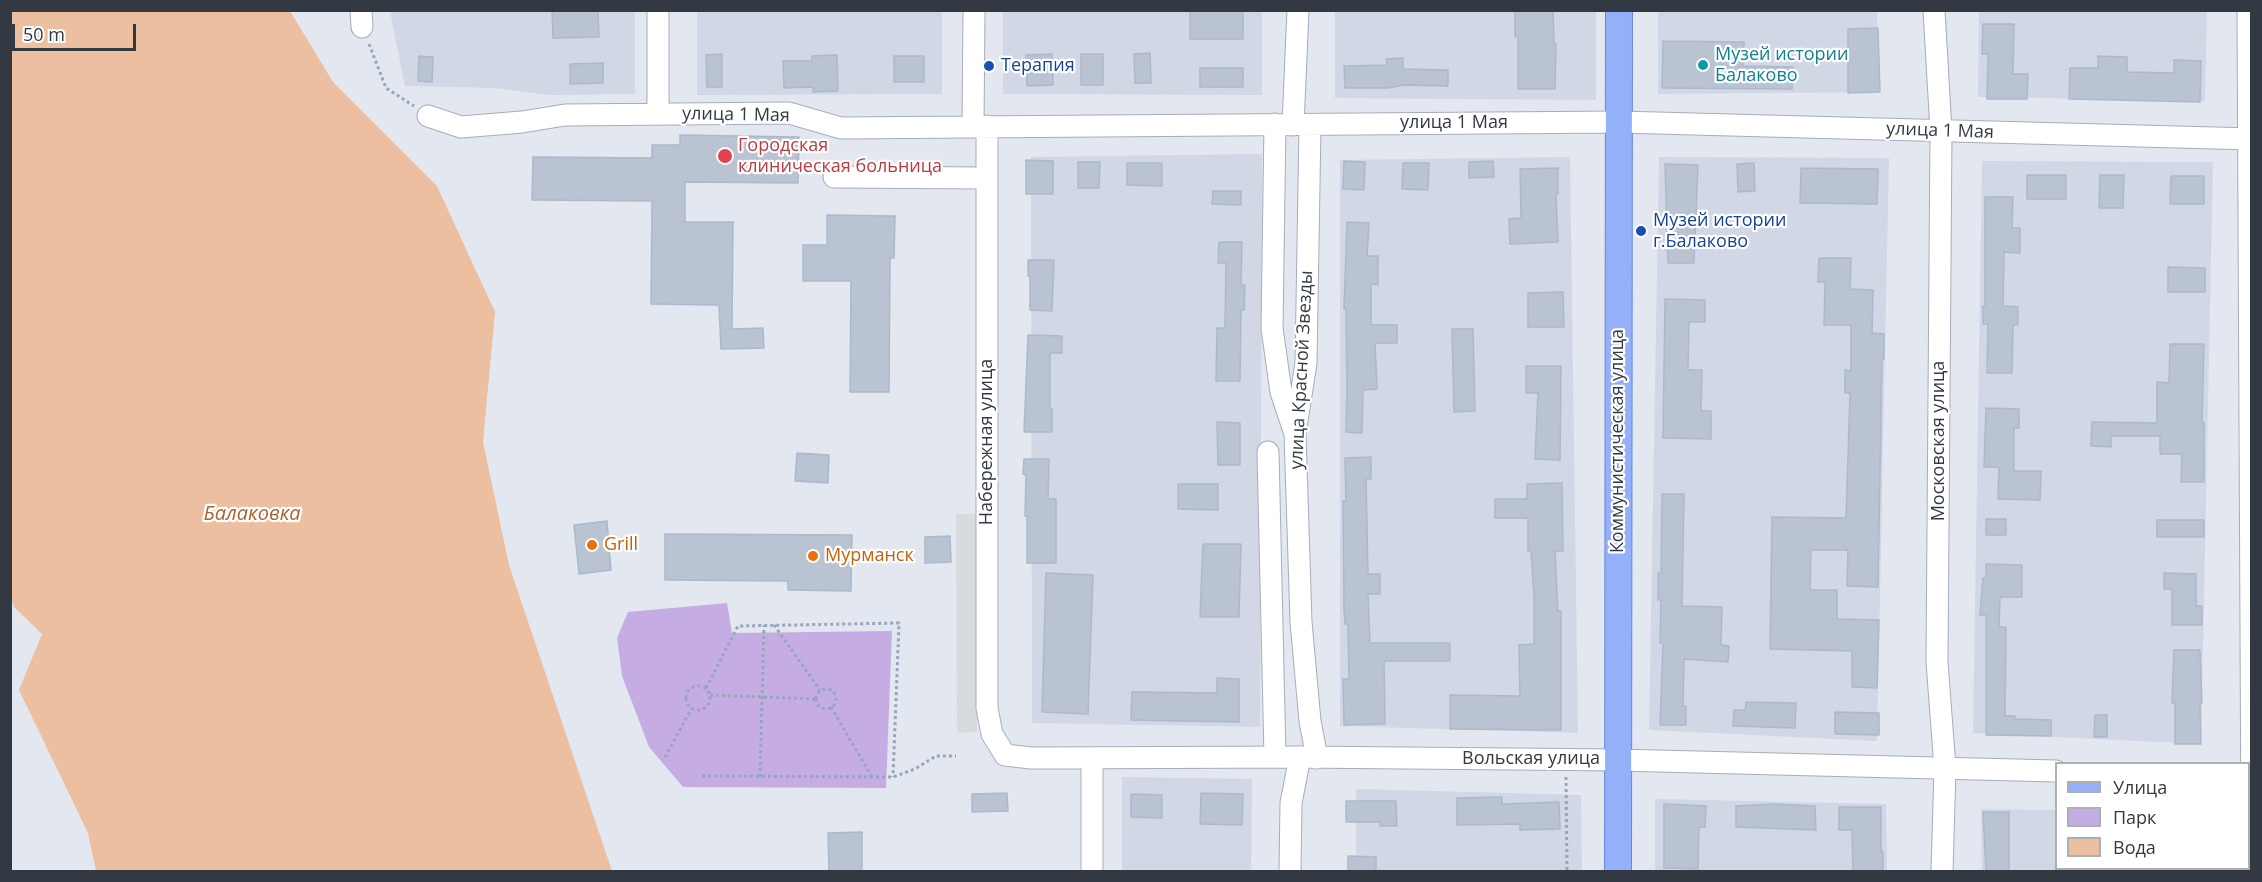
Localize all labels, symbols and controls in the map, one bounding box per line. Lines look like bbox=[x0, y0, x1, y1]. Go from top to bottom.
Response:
scale bar bbox=[15, 12, 140, 50]
text: 50 m bbox=[23, 22, 65, 46]
place label: Музей истории Балаково bbox=[1715, 44, 1848, 86]
place label: Терапия bbox=[1001, 55, 1075, 77]
marker: Музей истории Балаково bbox=[1696, 58, 1710, 72]
marker: Терапия bbox=[982, 59, 996, 73]
street label: улица 1 Мая bbox=[682, 103, 790, 127]
street label: улица 1 Мая bbox=[1400, 112, 1508, 134]
street label: улица 1 Мая bbox=[1886, 118, 1994, 144]
place label: Городская клиническая больница bbox=[738, 135, 942, 178]
marker: Городская клиническая больница bbox=[716, 147, 734, 165]
place label: Музей истории г.Балаково bbox=[1653, 210, 1786, 252]
marker: Музей истории г.Балаково bbox=[1634, 224, 1648, 238]
street label: улица Красной Звезды bbox=[1286, 270, 1318, 470]
street label: Коммунистическая улица bbox=[1607, 329, 1629, 553]
street label: Набережная улица bbox=[976, 359, 998, 525]
street label: Московская улица bbox=[1928, 361, 1950, 521]
water label: Балаковка bbox=[203, 502, 301, 526]
place label: Grill bbox=[604, 534, 638, 556]
marker: Grill bbox=[585, 538, 599, 552]
place label: Мурманск bbox=[825, 545, 914, 567]
marker: Мурманск bbox=[806, 549, 820, 563]
street label: Вольская улица bbox=[1462, 748, 1600, 770]
legend bbox=[2055, 762, 2250, 870]
text: Улица bbox=[2113, 775, 2167, 799]
text: Парк bbox=[2113, 805, 2156, 829]
text: Вода bbox=[2113, 835, 2156, 859]

